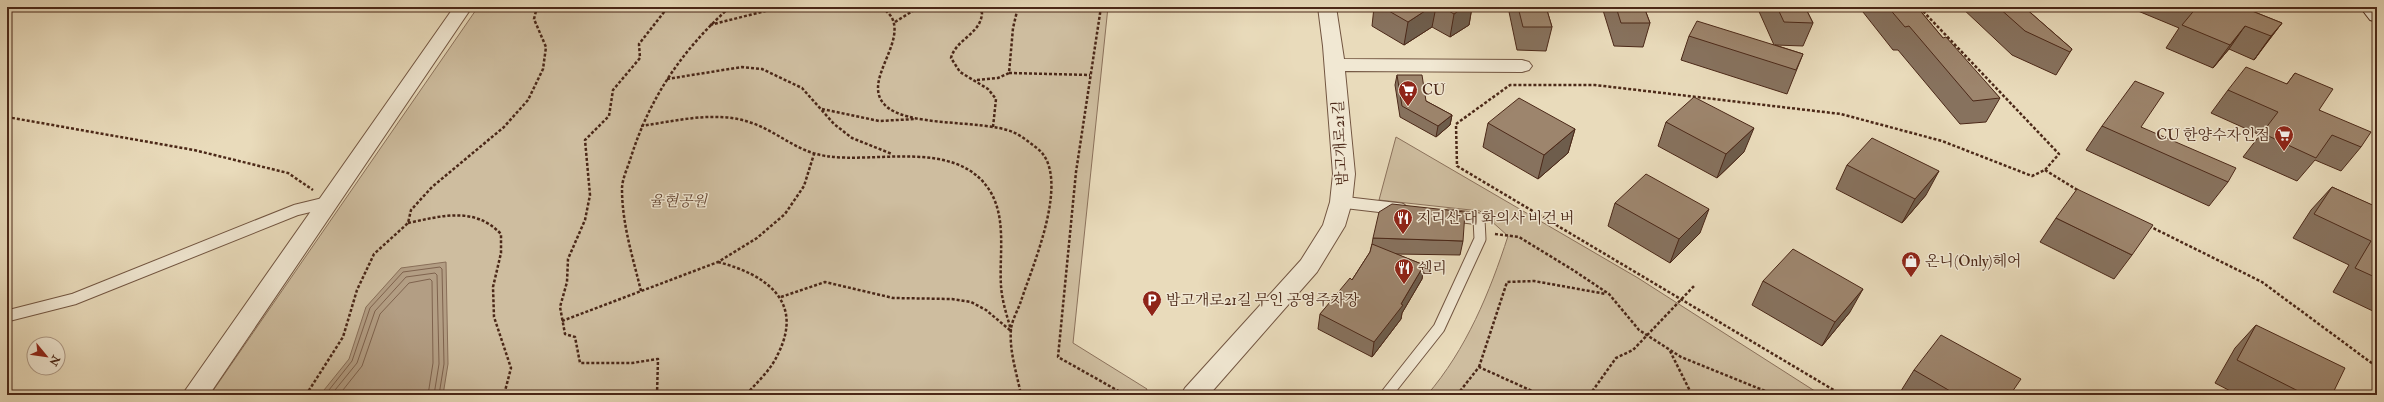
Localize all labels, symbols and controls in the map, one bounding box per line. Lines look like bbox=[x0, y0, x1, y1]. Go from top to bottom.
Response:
supermarket icon: CU bbox=[1397, 79, 1419, 107]
place label: CU bbox=[1422, 81, 1446, 100]
street label: 밤고개로21길 bbox=[1329, 100, 1352, 186]
supermarket icon: CU 한양수자인점 bbox=[2273, 124, 2295, 152]
place label: CU 한양수자인점 bbox=[2156, 126, 2270, 145]
park label: 율현공원 bbox=[649, 192, 708, 211]
restaurant icon: 지리산 대 화의사 비건 버 bbox=[1392, 207, 1414, 235]
place label: 지리산 대 화의사 비건 버 bbox=[1417, 209, 1575, 228]
shop icon: 온니(Only)헤어 bbox=[1900, 250, 1922, 278]
place label: 온니(Only)헤어 bbox=[1925, 252, 2021, 271]
restaurant icon: 쉘리 bbox=[1393, 257, 1415, 285]
place label: 쉘리 bbox=[1418, 259, 1447, 278]
parking icon: 밤고개로21길 무인 공영주차장 bbox=[1141, 289, 1163, 317]
place label: 밤고개로21길 무인 공영주차장 bbox=[1166, 291, 1360, 310]
north arrow bbox=[26, 336, 66, 376]
text: N bbox=[46, 352, 63, 369]

